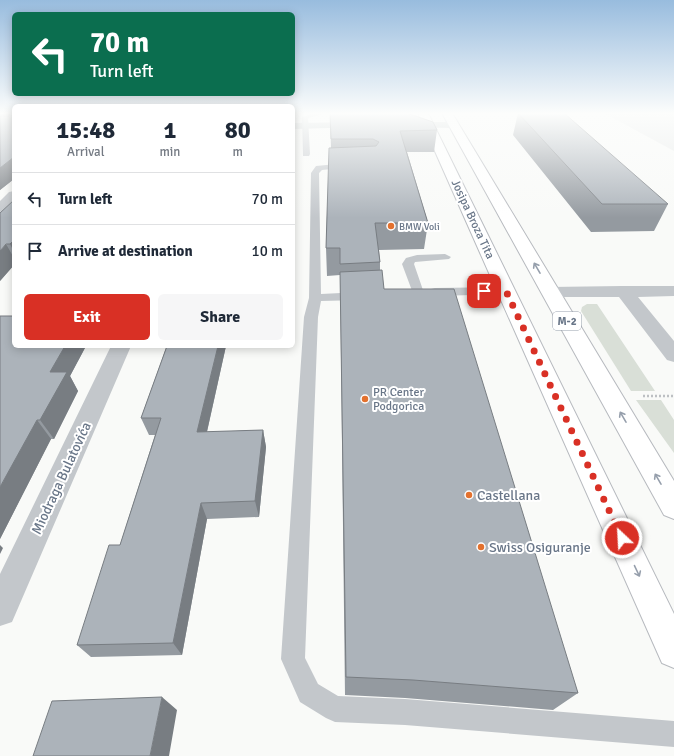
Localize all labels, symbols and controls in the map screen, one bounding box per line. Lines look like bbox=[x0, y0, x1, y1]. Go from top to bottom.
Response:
text: 70 m bbox=[90, 26, 149, 60]
icon: left bbox=[24, 28, 76, 80]
text: Turn left bbox=[90, 60, 153, 82]
text: 15:48 bbox=[56, 115, 115, 145]
text: 1 bbox=[163, 115, 176, 145]
text: 80 bbox=[225, 115, 251, 145]
text: Arrival bbox=[67, 144, 104, 160]
text: min bbox=[159, 144, 180, 160]
text: m bbox=[233, 144, 243, 160]
street label: Josipa Broza Tita bbox=[448, 177, 498, 261]
icon: left bbox=[24, 188, 46, 210]
text: Turn left bbox=[58, 190, 112, 208]
text: 70 m bbox=[252, 190, 283, 208]
marker: BMW Voli bbox=[386, 221, 396, 231]
place label: BMW Voli bbox=[399, 221, 440, 233]
icon: arrive bbox=[24, 240, 46, 262]
text: Arrive at destination bbox=[58, 242, 193, 260]
text: 10 m bbox=[252, 242, 283, 260]
one-way arrow bbox=[532, 262, 540, 274]
pin bbox=[467, 274, 501, 308]
icon: arrive bbox=[473, 280, 495, 302]
button: Exit bbox=[24, 294, 150, 340]
button: Share bbox=[158, 294, 283, 340]
road number: M-2 bbox=[553, 312, 581, 330]
place label: PR Center Podgorica bbox=[373, 385, 424, 414]
marker: PR Center Podgorica bbox=[360, 394, 370, 404]
one-way arrow bbox=[618, 411, 626, 423]
street label: Miodraga Bulatovića bbox=[28, 419, 95, 537]
one-way arrow bbox=[654, 473, 662, 485]
place label: Castellana bbox=[477, 487, 540, 504]
marker: Castellana bbox=[464, 490, 474, 500]
position arrow bbox=[601, 517, 643, 559]
place label: Swiss Osiguranje bbox=[489, 539, 591, 556]
marker: Swiss Osiguranje bbox=[476, 542, 486, 552]
one-way arrow bbox=[633, 564, 641, 576]

